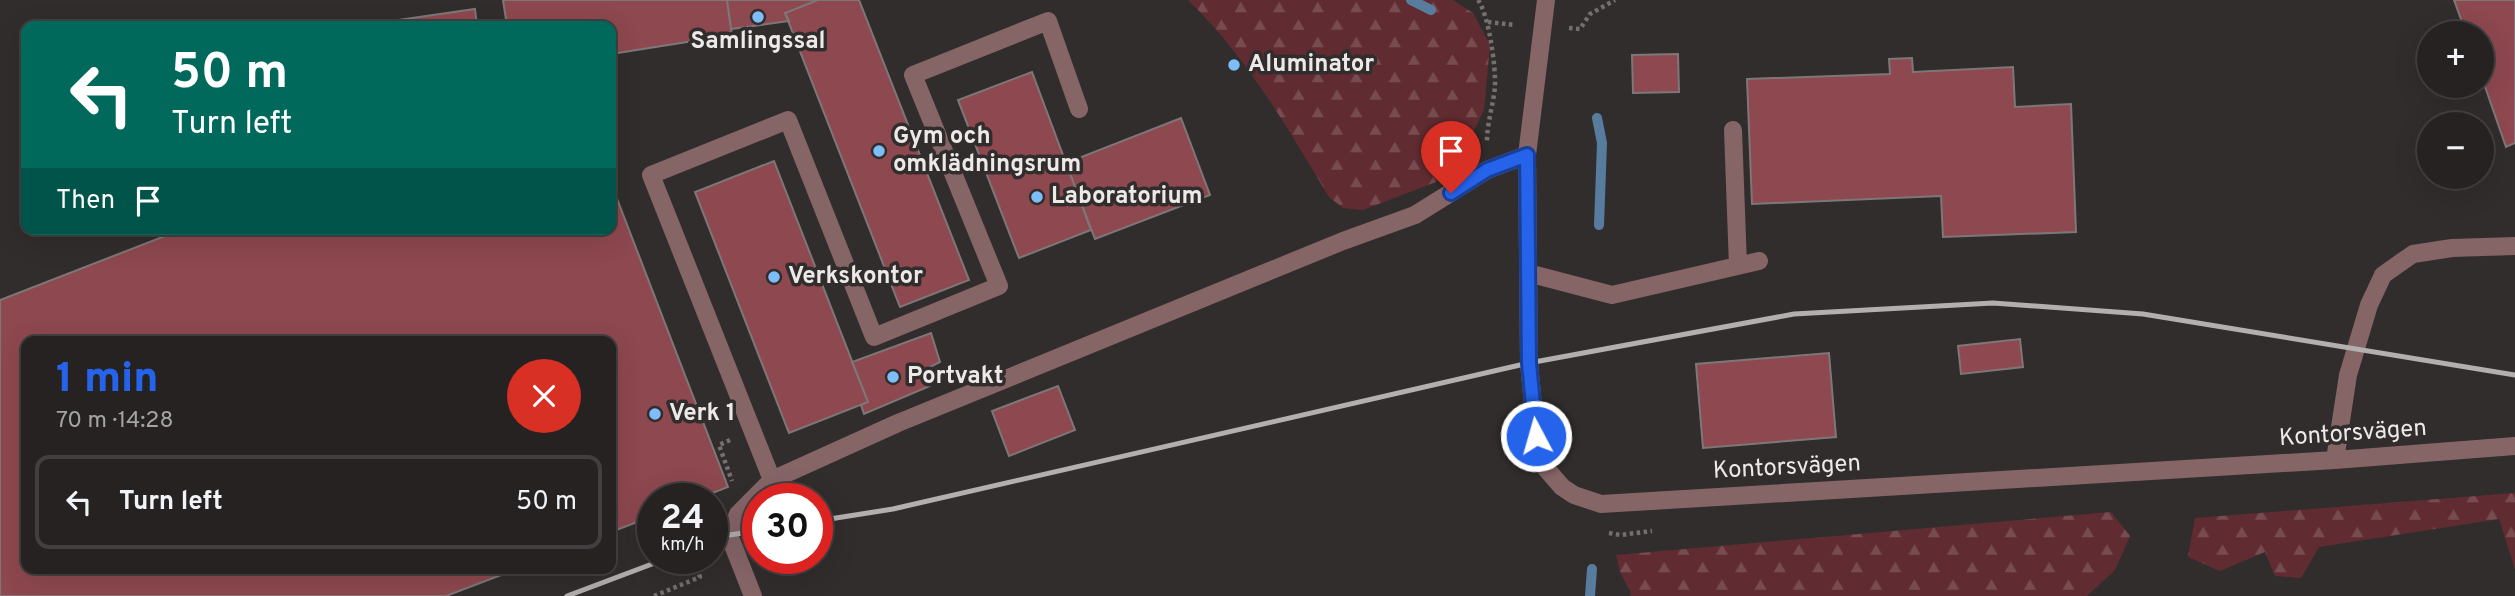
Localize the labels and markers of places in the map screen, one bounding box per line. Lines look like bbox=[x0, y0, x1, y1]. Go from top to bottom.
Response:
marker: Samlingssal bbox=[750, 9, 766, 25]
place label: Samlingssal bbox=[691, 27, 825, 57]
place label: Aluminator bbox=[1248, 50, 1374, 80]
marker: Aluminator bbox=[1226, 57, 1242, 73]
pin bbox=[1421, 121, 1481, 193]
place label: Gym och omklädningsrum bbox=[893, 122, 1081, 180]
marker: Gym och omklädningsrum bbox=[871, 143, 887, 159]
place label: Laboratorium bbox=[1051, 182, 1203, 212]
marker: Laboratorium bbox=[1029, 189, 1045, 205]
place label: Verkskontor bbox=[788, 262, 923, 292]
marker: Verkskontor bbox=[766, 269, 782, 285]
place label: Portvakt bbox=[907, 362, 1003, 392]
marker: Portvakt bbox=[885, 369, 901, 385]
place label: Verk 1 bbox=[669, 399, 736, 429]
marker: Verk 1 bbox=[647, 406, 663, 422]

